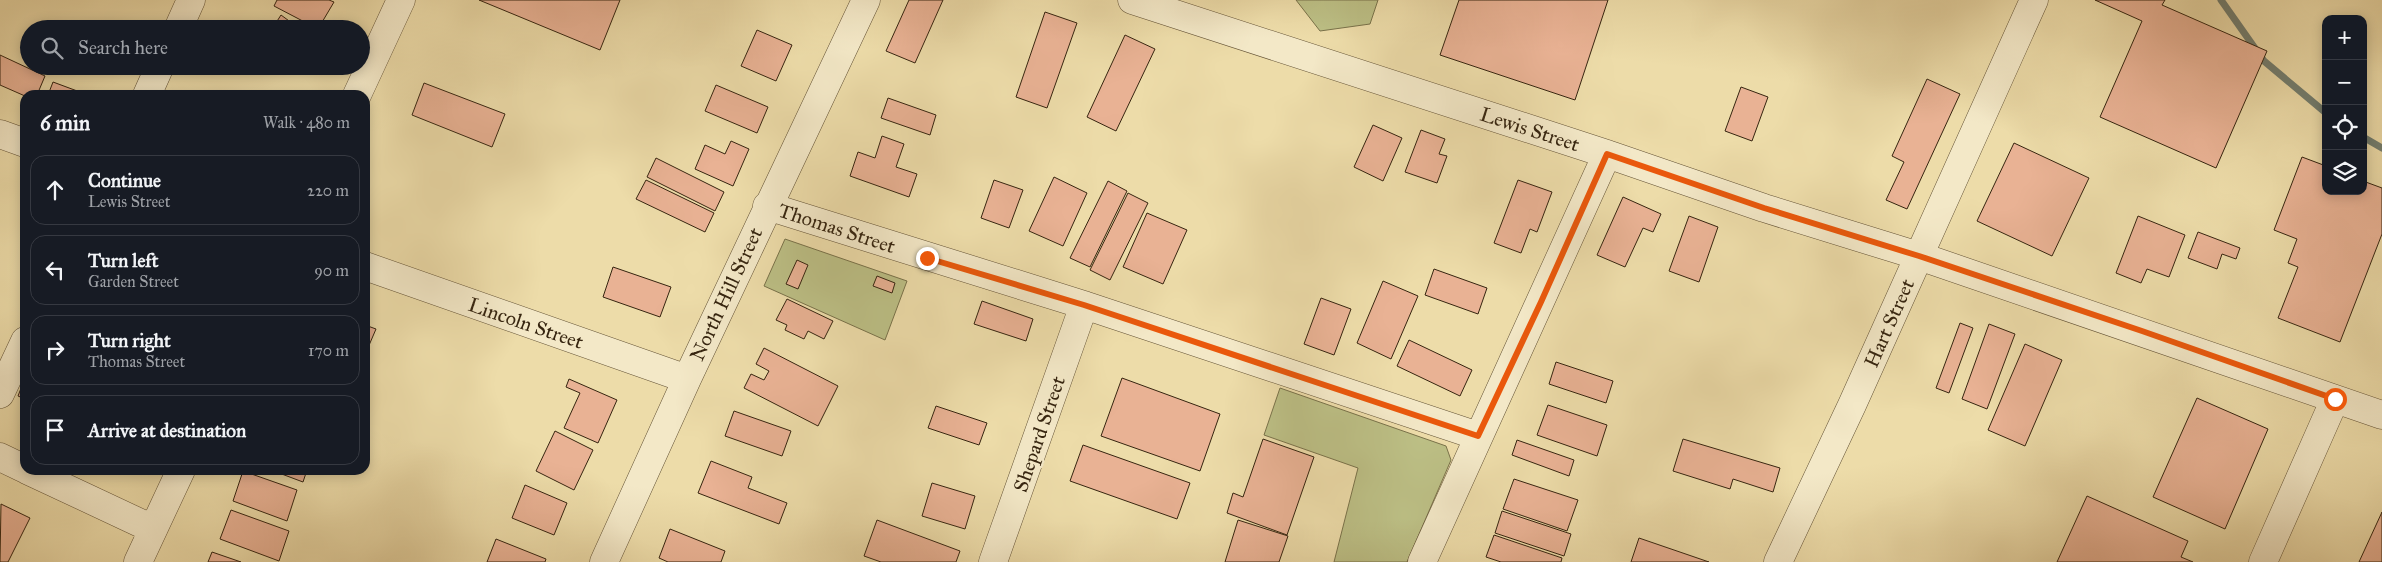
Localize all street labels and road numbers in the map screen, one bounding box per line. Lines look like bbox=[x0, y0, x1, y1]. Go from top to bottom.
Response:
street label: Lewis Street bbox=[1477, 102, 1583, 156]
street label: Thomas Street bbox=[776, 198, 898, 258]
street label: North Hill Street bbox=[685, 223, 767, 365]
street label: Hart Street bbox=[1859, 275, 1919, 371]
street label: Lincoln Street bbox=[465, 292, 587, 354]
street label: Shepard Street bbox=[1008, 373, 1070, 495]

